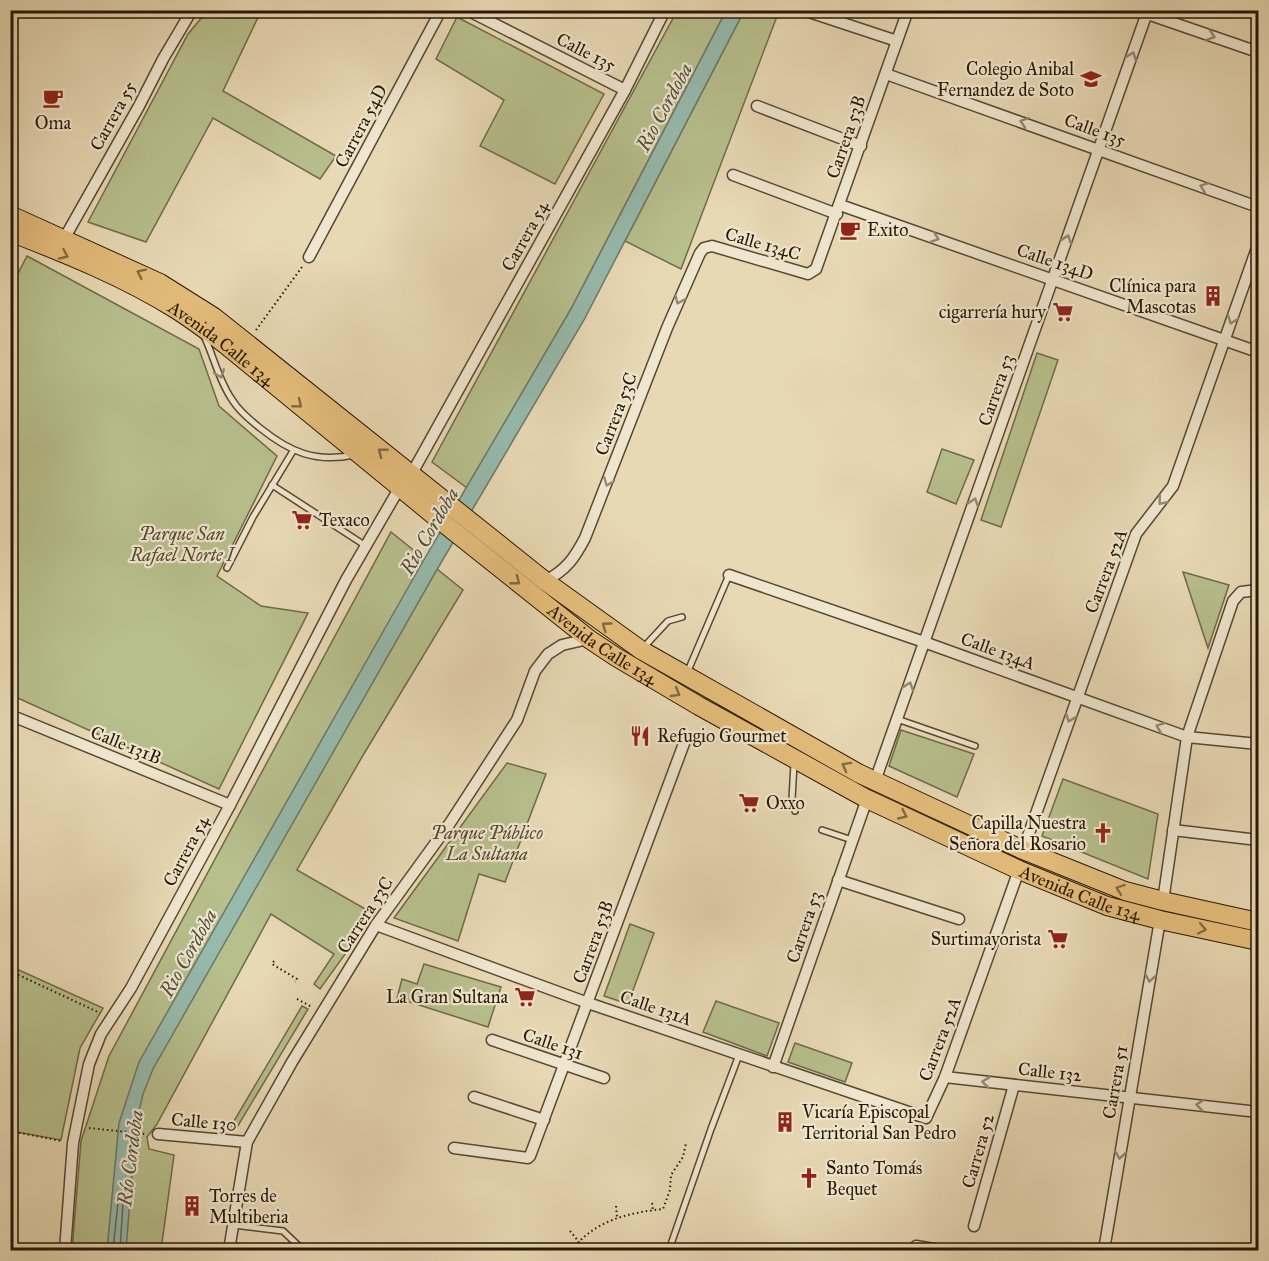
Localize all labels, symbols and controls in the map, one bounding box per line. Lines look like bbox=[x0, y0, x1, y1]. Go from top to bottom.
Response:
street label: Calle 135 bbox=[553, 28, 620, 77]
one-way arrow bbox=[1205, 29, 1216, 41]
one-way arrow bbox=[1124, 51, 1137, 61]
place label: Colegio Anibal Fernandez de Soto bbox=[937, 58, 1074, 101]
water label: Rio Cordoba bbox=[630, 59, 697, 156]
school or university icon: Colegio Anibal Fernandez de Soto bbox=[1079, 67, 1103, 91]
street label: Carrera 55 bbox=[85, 77, 141, 154]
street label: Carrera 54D bbox=[330, 81, 392, 171]
cafe icon: Oma bbox=[41, 86, 65, 110]
street label: Carrera 53B bbox=[822, 93, 870, 181]
street label: Calle 135 bbox=[1061, 109, 1129, 151]
place label: Oma bbox=[35, 112, 72, 134]
one-way arrow bbox=[1019, 117, 1029, 130]
one-way arrow bbox=[1199, 182, 1209, 195]
street label: Carrera 54 bbox=[497, 196, 554, 275]
cafe icon: Exito bbox=[838, 218, 862, 242]
place label: Exito bbox=[867, 219, 908, 241]
street label: Calle 134C bbox=[723, 223, 803, 265]
one-way arrow bbox=[929, 231, 940, 243]
one-way arrow bbox=[1059, 235, 1072, 245]
street label: Calle 134D bbox=[1014, 239, 1096, 285]
one-way arrow bbox=[58, 248, 69, 260]
one-way arrow bbox=[137, 269, 148, 281]
place label: Clínica para Mascotas bbox=[1109, 275, 1196, 318]
building icon: Clínica para Mascotas bbox=[1201, 284, 1225, 308]
one-way arrow bbox=[675, 294, 687, 305]
street label: Avenida Calle 134 bbox=[163, 296, 279, 392]
supermarket icon: cigarrería hury bbox=[1051, 300, 1075, 324]
place label: cigarrería hury bbox=[939, 301, 1047, 324]
one-way arrow bbox=[1226, 315, 1239, 325]
street label: Carrera 53 bbox=[973, 351, 1019, 429]
one-way arrow bbox=[212, 368, 225, 379]
street label: Carrera 53C bbox=[590, 370, 642, 458]
one-way arrow bbox=[291, 397, 302, 408]
one-way arrow bbox=[378, 448, 389, 459]
one-way arrow bbox=[602, 476, 615, 486]
water label: Rio Cordoba bbox=[394, 483, 464, 580]
one-way arrow bbox=[1158, 495, 1169, 506]
one-way arrow bbox=[966, 498, 979, 508]
supermarket icon: Texaco bbox=[290, 508, 314, 532]
place label: Texaco bbox=[319, 509, 370, 531]
park label: Parque San Rafael Norte I bbox=[129, 523, 237, 566]
street label: Carrera 52A bbox=[1080, 526, 1132, 616]
one-way arrow bbox=[510, 574, 521, 585]
street label: Avenida Calle 134 bbox=[542, 599, 662, 690]
one-way arrow bbox=[601, 622, 612, 633]
street label: Calle 134A bbox=[958, 627, 1038, 675]
one-way arrow bbox=[901, 681, 914, 692]
one-way arrow bbox=[670, 685, 680, 697]
one-way arrow bbox=[1064, 712, 1077, 723]
street label: Calle 131B bbox=[87, 721, 165, 769]
one-way arrow bbox=[1155, 722, 1166, 735]
restaurant icon: Refugio Gourmet bbox=[628, 724, 652, 748]
place label: Refugio Gourmet bbox=[657, 725, 787, 748]
one-way arrow bbox=[842, 762, 853, 773]
supermarket icon: Oxxo bbox=[737, 791, 761, 815]
place label: Oxxo bbox=[766, 792, 805, 814]
one-way arrow bbox=[896, 808, 907, 820]
street label: Carrera 54 bbox=[158, 811, 214, 890]
place label: Capilla Nuestra Señora del Rosario bbox=[949, 812, 1086, 855]
church icon: Capilla Nuestra Señora del Rosario bbox=[1091, 821, 1115, 845]
park label: Parque Público La Sultana bbox=[431, 822, 543, 865]
street label: Avenida Calle 134 bbox=[1015, 860, 1144, 926]
street label: Carrera 53C bbox=[332, 873, 398, 957]
one-way arrow bbox=[1115, 883, 1126, 896]
street label: Carrera 53 bbox=[781, 888, 827, 966]
street label: Carrera 53B bbox=[568, 898, 618, 986]
water label: Rio Cordoba bbox=[154, 905, 222, 1002]
one-way arrow bbox=[1196, 922, 1206, 935]
supermarket icon: Surtimayorista bbox=[1046, 927, 1070, 951]
place label: Surtimayorista bbox=[931, 928, 1041, 950]
one-way arrow bbox=[1144, 973, 1156, 982]
supermarket icon: La Gran Sultana bbox=[513, 985, 537, 1009]
street label: Calle 131A bbox=[617, 985, 695, 1031]
place label: La Gran Sultana bbox=[386, 986, 508, 1008]
street label: Carrera 52A bbox=[914, 994, 966, 1084]
street label: Calle 131 bbox=[520, 1023, 586, 1065]
street label: Carrera 51 bbox=[1098, 1043, 1132, 1121]
street label: Calle 132 bbox=[1017, 1058, 1083, 1086]
one-way arrow bbox=[981, 1076, 990, 1089]
one-way arrow bbox=[1196, 1100, 1205, 1112]
place label: Vicaría Episcopal Territorial San Pedro bbox=[801, 1101, 956, 1144]
street label: Calle 130 bbox=[170, 1108, 238, 1136]
water label: Río Cordoba bbox=[112, 1109, 148, 1208]
building icon: Vicaría Episcopal Territorial San Pedro bbox=[773, 1110, 797, 1134]
street label: Carrera 52 bbox=[957, 1111, 999, 1191]
one-way arrow bbox=[1114, 1151, 1126, 1160]
place label: Santo Tomás Bequet bbox=[826, 1157, 922, 1201]
church icon: Santo Tomás Bequet bbox=[797, 1166, 821, 1190]
place label: Torres de Multiberia bbox=[209, 1185, 289, 1228]
building icon: Torres de Multiberia bbox=[180, 1194, 204, 1218]

